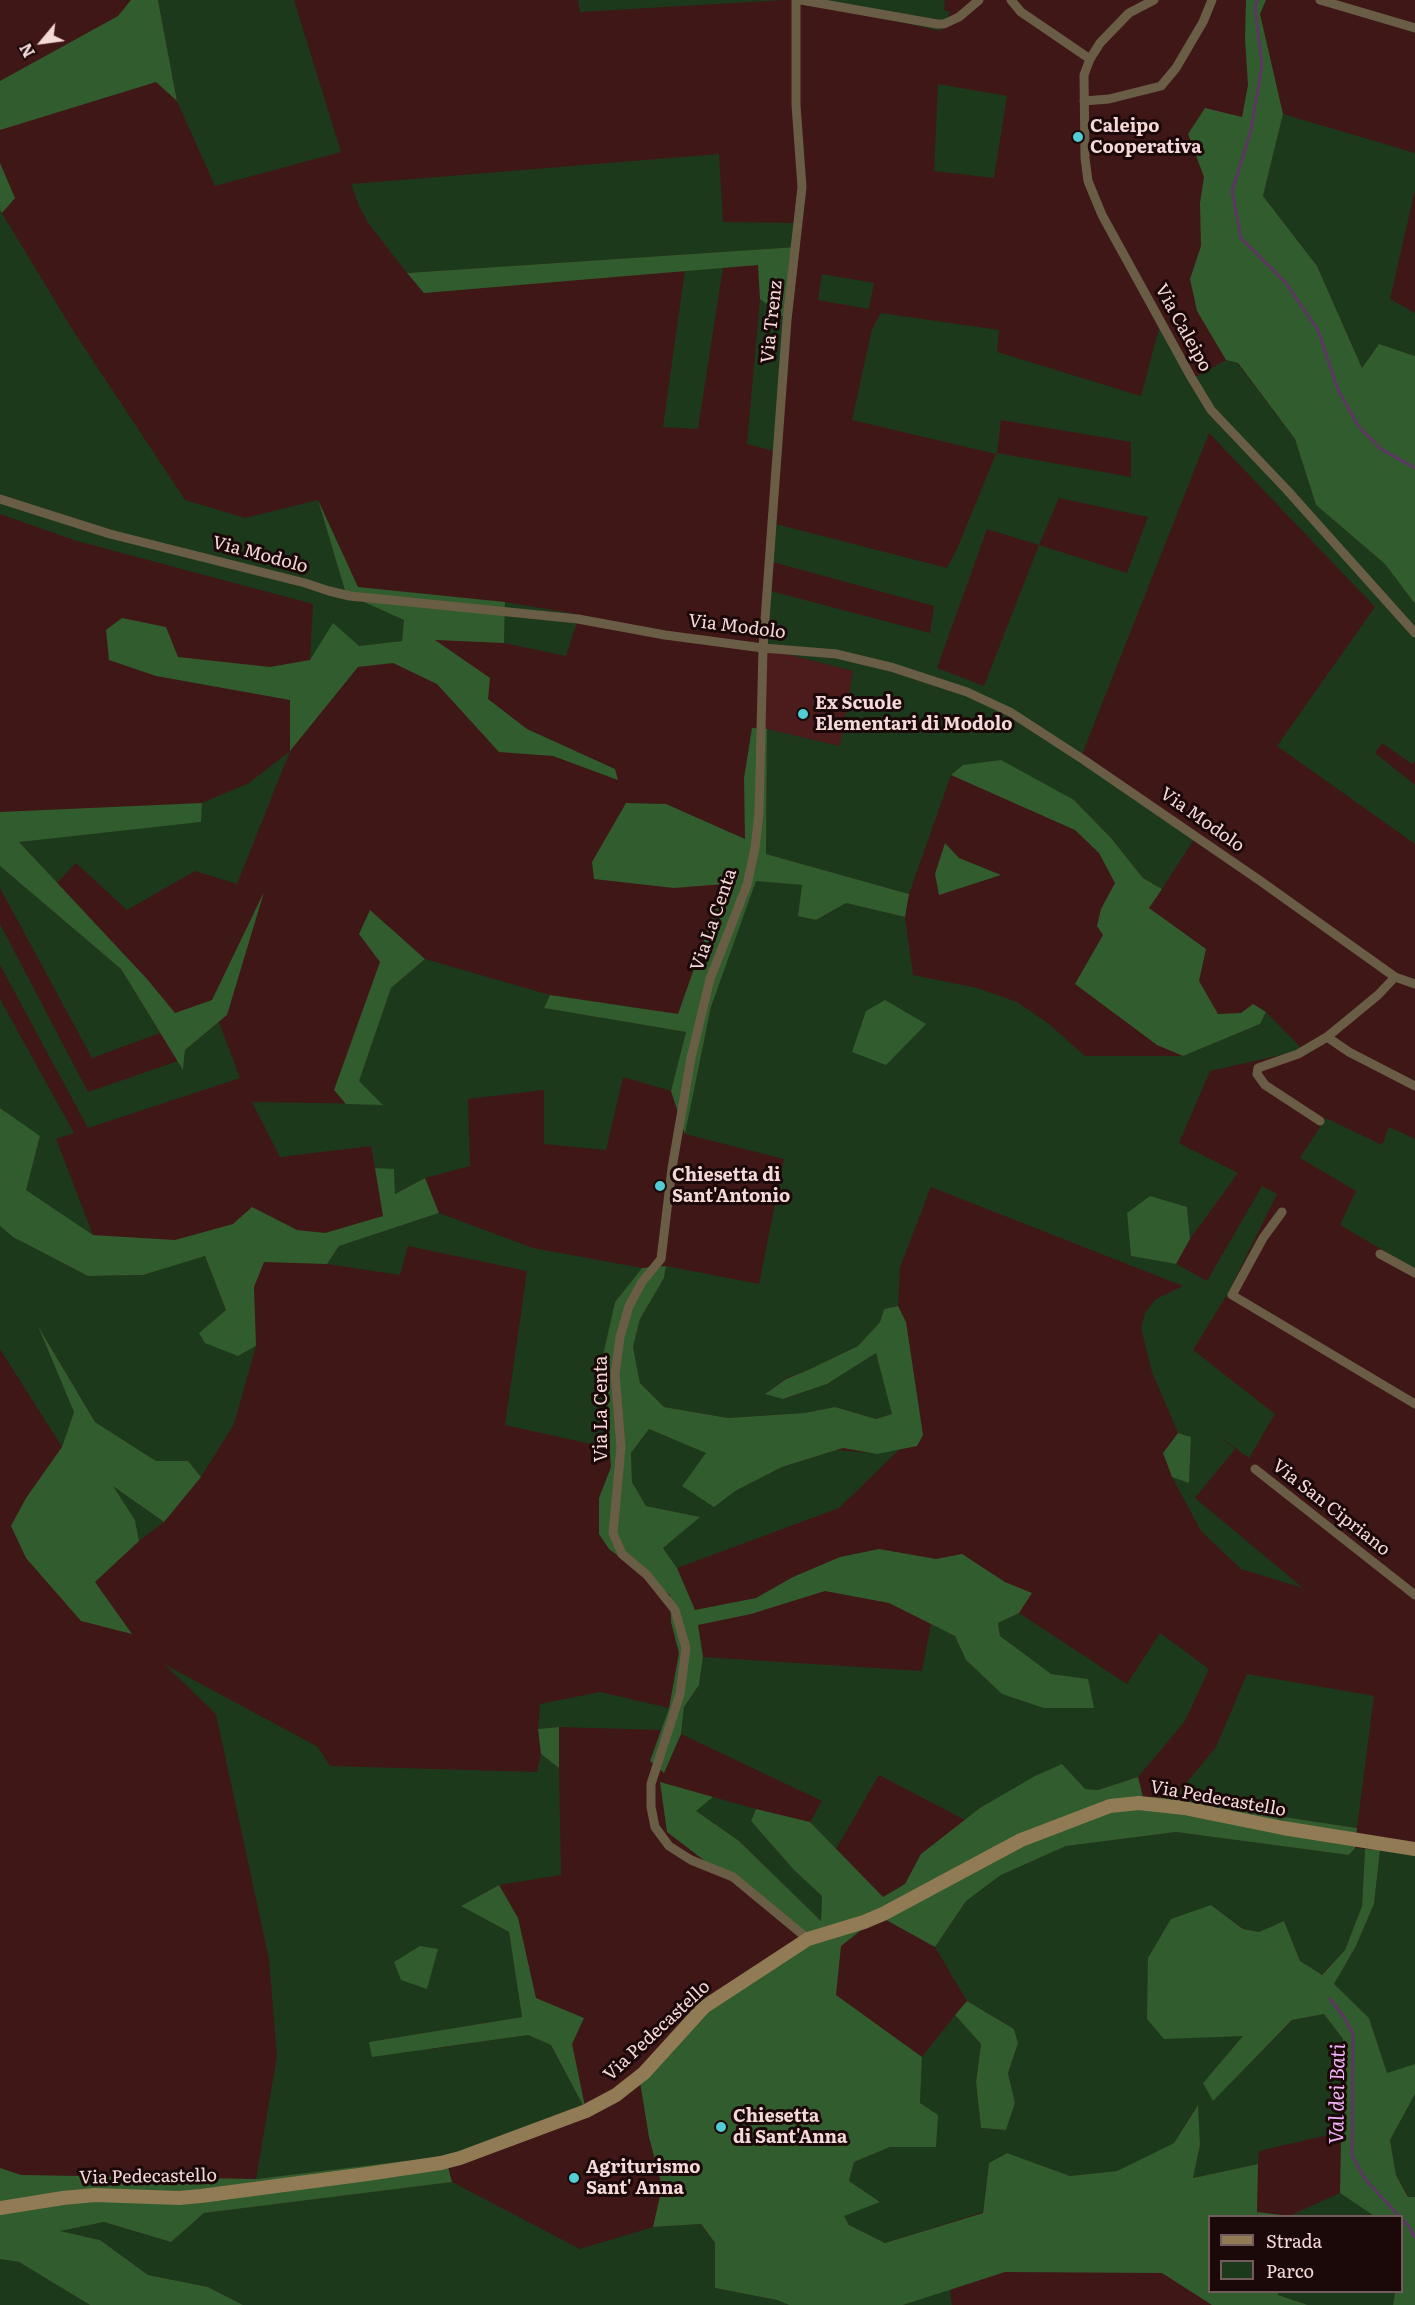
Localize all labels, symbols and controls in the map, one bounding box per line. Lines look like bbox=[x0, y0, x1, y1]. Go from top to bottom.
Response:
north arrow bbox=[12, 12, 72, 72]
text: N bbox=[13, 39, 40, 62]
place label: Caleipo Cooperativa bbox=[1090, 116, 1202, 158]
marker: Caleipo Cooperativa bbox=[1071, 130, 1085, 144]
street label: Via Trenz bbox=[757, 279, 787, 365]
street label: Via Caleipo bbox=[1150, 280, 1216, 376]
street label: Via Modolo bbox=[210, 532, 310, 578]
street label: Via Modolo bbox=[687, 610, 787, 644]
place label: Ex Scuole Elementari di Modolo bbox=[815, 693, 1012, 736]
marker: Ex Scuole Elementari di Modolo bbox=[796, 707, 810, 721]
street label: Via Modolo bbox=[1156, 783, 1248, 857]
street label: Via La Centa bbox=[686, 866, 742, 974]
place label: Chiesetta di Sant'Antonio bbox=[672, 1165, 790, 1208]
marker: Chiesetta di Sant'Antonio bbox=[653, 1179, 667, 1193]
street label: Via La Centa bbox=[591, 1355, 613, 1463]
street label: Via San Cipriano bbox=[1268, 1455, 1394, 1561]
street label: Via Pedecastello bbox=[1148, 1776, 1288, 1822]
street label: Via Pedecastello bbox=[599, 1976, 715, 2086]
water label: Val dei Bati bbox=[1325, 2044, 1351, 2144]
place label: Chiesetta di Sant'Anna bbox=[733, 2106, 847, 2148]
marker: Chiesetta di Sant'Anna bbox=[714, 2120, 728, 2134]
place label: Agriturismo Sant' Anna bbox=[586, 2157, 701, 2200]
street label: Via Pedecastello bbox=[79, 2165, 217, 2189]
marker: Agriturismo Sant' Anna bbox=[567, 2171, 581, 2185]
legend bbox=[1208, 2215, 1403, 2293]
text: Strada bbox=[1266, 2227, 1322, 2254]
text: Parco bbox=[1266, 2257, 1314, 2284]

